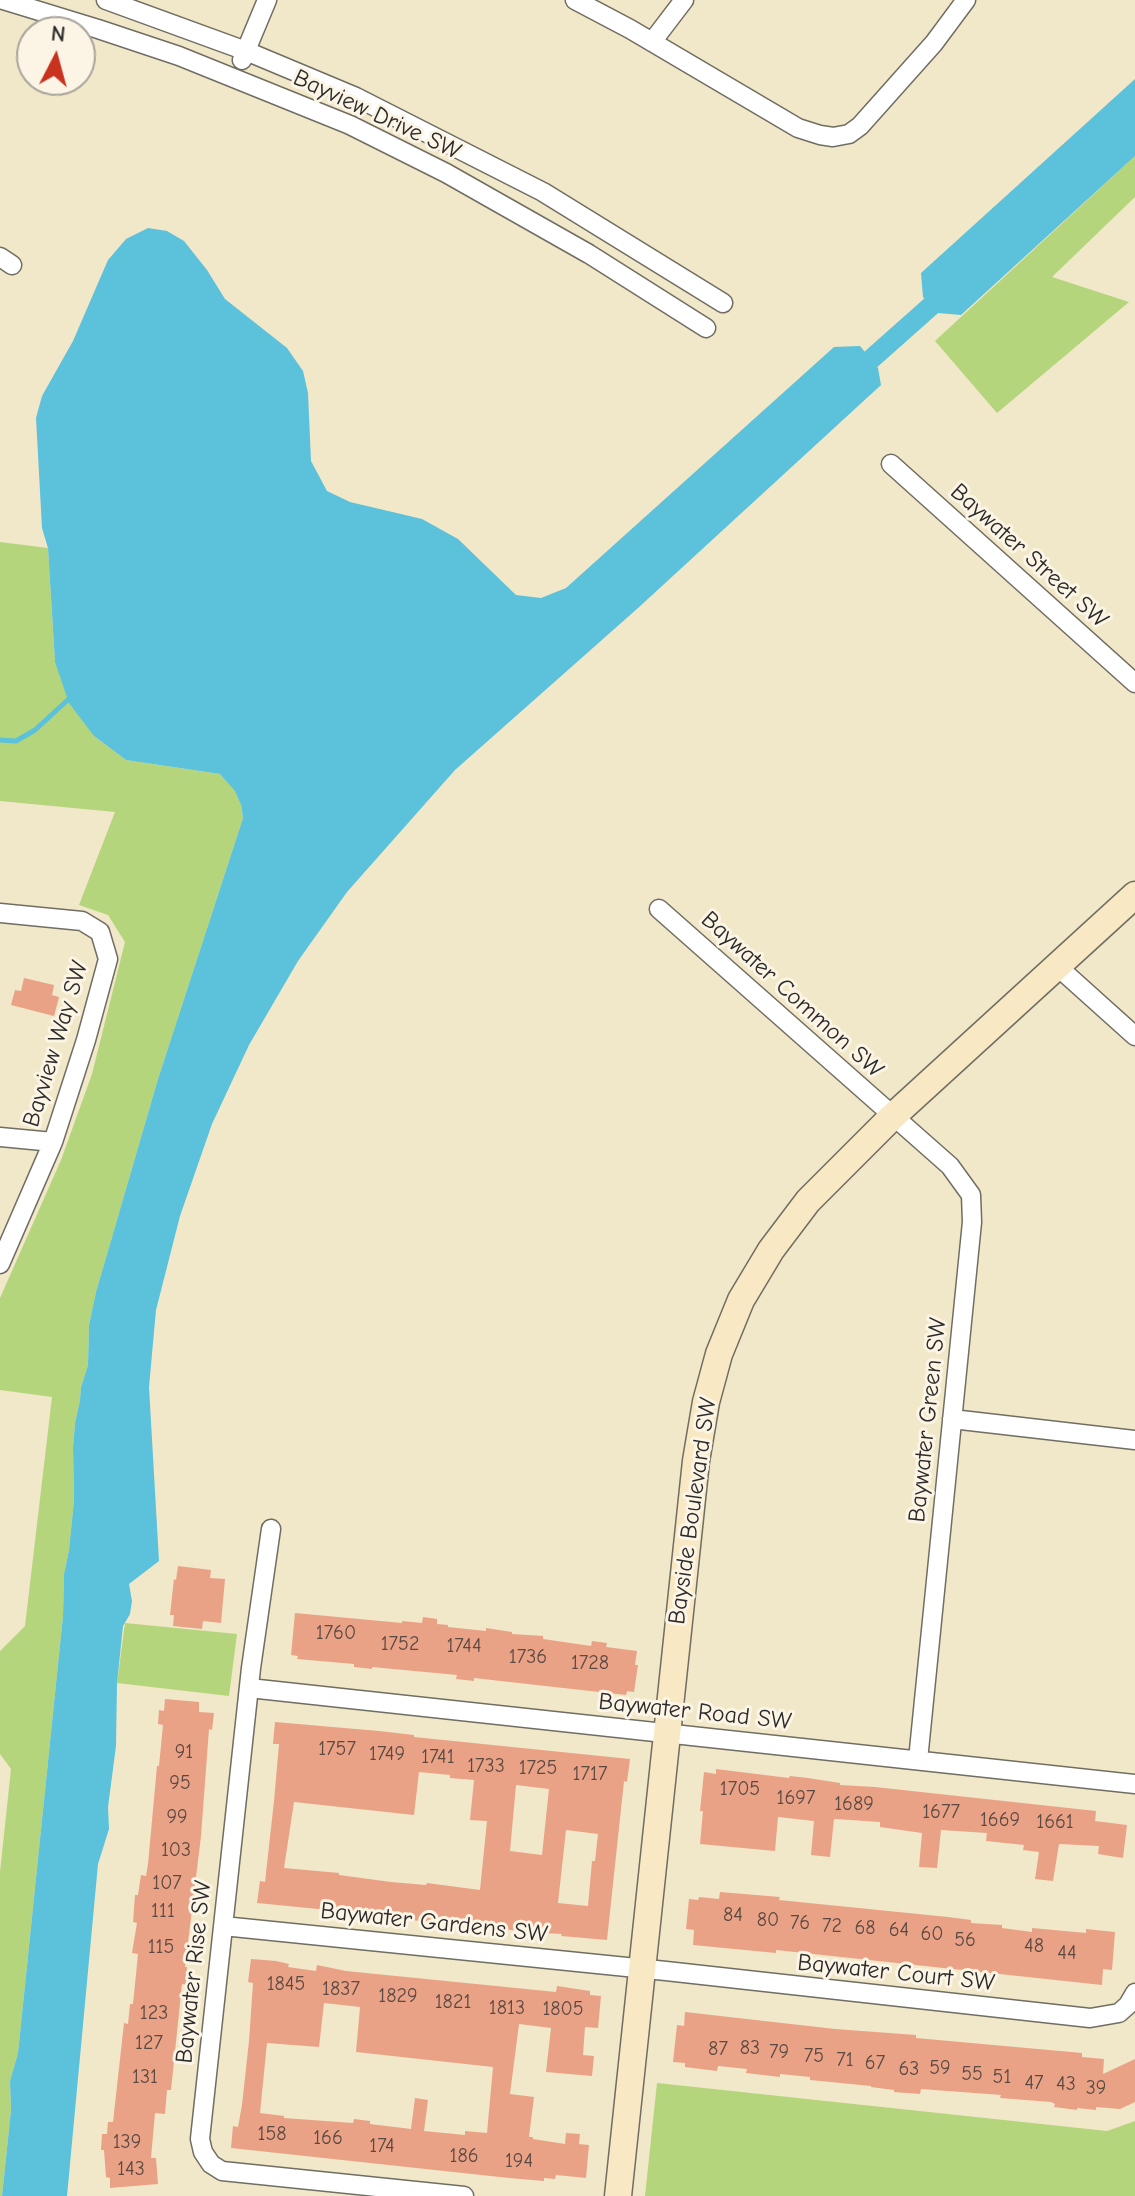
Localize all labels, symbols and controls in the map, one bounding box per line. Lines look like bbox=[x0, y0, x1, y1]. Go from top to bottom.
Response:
north arrow bbox=[16, 16, 96, 96]
text: N bbox=[50, 20, 67, 48]
street label: Bayview Drive SW bbox=[289, 64, 465, 166]
street label: Baywater Street SW bbox=[944, 478, 1114, 634]
street label: Baywater Common SW bbox=[695, 906, 889, 1084]
street label: Bayview Way SW bbox=[17, 957, 95, 1131]
street label: Baywater Green SW bbox=[903, 1316, 953, 1524]
street label: Bayside Boulevard SW bbox=[663, 1396, 723, 1626]
house number: 1760 bbox=[316, 1621, 356, 1645]
house number: 1752 bbox=[381, 1632, 419, 1656]
house number: 1744 bbox=[446, 1634, 482, 1658]
house number: 1736 bbox=[509, 1645, 547, 1669]
house number: 1728 bbox=[571, 1651, 609, 1675]
street label: Baywater Road SW bbox=[597, 1688, 793, 1736]
house number: 1757 bbox=[318, 1737, 356, 1761]
house number: 91 bbox=[175, 1740, 193, 1764]
house number: 1749 bbox=[369, 1742, 405, 1766]
house number: 1741 bbox=[421, 1745, 455, 1769]
house number: 1733 bbox=[467, 1754, 505, 1778]
house number: 1725 bbox=[519, 1756, 557, 1780]
house number: 1717 bbox=[573, 1762, 607, 1786]
house number: 95 bbox=[169, 1771, 191, 1795]
house number: 1705 bbox=[720, 1777, 760, 1801]
house number: 1697 bbox=[777, 1786, 815, 1810]
house number: 1689 bbox=[834, 1792, 874, 1816]
house number: 1677 bbox=[922, 1800, 960, 1824]
house number: 99 bbox=[166, 1805, 188, 1829]
house number: 1669 bbox=[980, 1808, 1020, 1832]
house number: 1661 bbox=[1036, 1810, 1074, 1834]
house number: 103 bbox=[161, 1838, 191, 1862]
house number: 107 bbox=[152, 1871, 182, 1895]
street label: Baywater Rise SW bbox=[170, 1879, 218, 2065]
street label: Baywater Gardens SW bbox=[319, 1897, 549, 1949]
house number: 111 bbox=[151, 1899, 175, 1923]
house number: 84 bbox=[723, 1903, 743, 1927]
house number: 80 bbox=[757, 1908, 779, 1932]
house number: 76 bbox=[790, 1911, 810, 1935]
house number: 72 bbox=[822, 1914, 842, 1938]
house number: 68 bbox=[854, 1916, 876, 1940]
house number: 64 bbox=[889, 1918, 909, 1942]
house number: 60 bbox=[920, 1922, 944, 1946]
house number: 56 bbox=[954, 1928, 976, 1952]
house number: 48 bbox=[1024, 1934, 1044, 1958]
house number: 115 bbox=[148, 1935, 174, 1959]
house number: 44 bbox=[1057, 1941, 1077, 1965]
street label: Baywater Court SW bbox=[796, 1948, 996, 1998]
house number: 1845 bbox=[267, 1972, 305, 1996]
house number: 1837 bbox=[322, 1977, 360, 2001]
house number: 1829 bbox=[378, 1984, 418, 2008]
house number: 1821 bbox=[435, 1990, 471, 2014]
house number: 1813 bbox=[489, 1996, 525, 2020]
house number: 1805 bbox=[542, 1997, 584, 2021]
house number: 123 bbox=[140, 2001, 168, 2025]
house number: 127 bbox=[135, 2031, 163, 2055]
house number: 83 bbox=[740, 2036, 760, 2060]
house number: 87 bbox=[708, 2037, 728, 2061]
house number: 79 bbox=[769, 2040, 789, 2064]
house number: 75 bbox=[804, 2044, 824, 2068]
house number: 71 bbox=[836, 2048, 854, 2072]
house number: 67 bbox=[865, 2051, 885, 2075]
house number: 59 bbox=[929, 2056, 951, 2080]
house number: 63 bbox=[899, 2057, 919, 2081]
house number: 55 bbox=[961, 2062, 983, 2086]
house number: 131 bbox=[132, 2065, 158, 2089]
house number: 51 bbox=[993, 2065, 1011, 2089]
house number: 47 bbox=[1024, 2071, 1044, 2095]
house number: 43 bbox=[1056, 2072, 1076, 2096]
house number: 39 bbox=[1086, 2076, 1106, 2100]
house number: 158 bbox=[257, 2122, 287, 2146]
house number: 166 bbox=[313, 2126, 343, 2150]
house number: 139 bbox=[113, 2130, 141, 2154]
house number: 174 bbox=[369, 2134, 395, 2158]
house number: 186 bbox=[449, 2144, 479, 2168]
house number: 194 bbox=[505, 2149, 533, 2173]
house number: 143 bbox=[117, 2157, 145, 2181]

